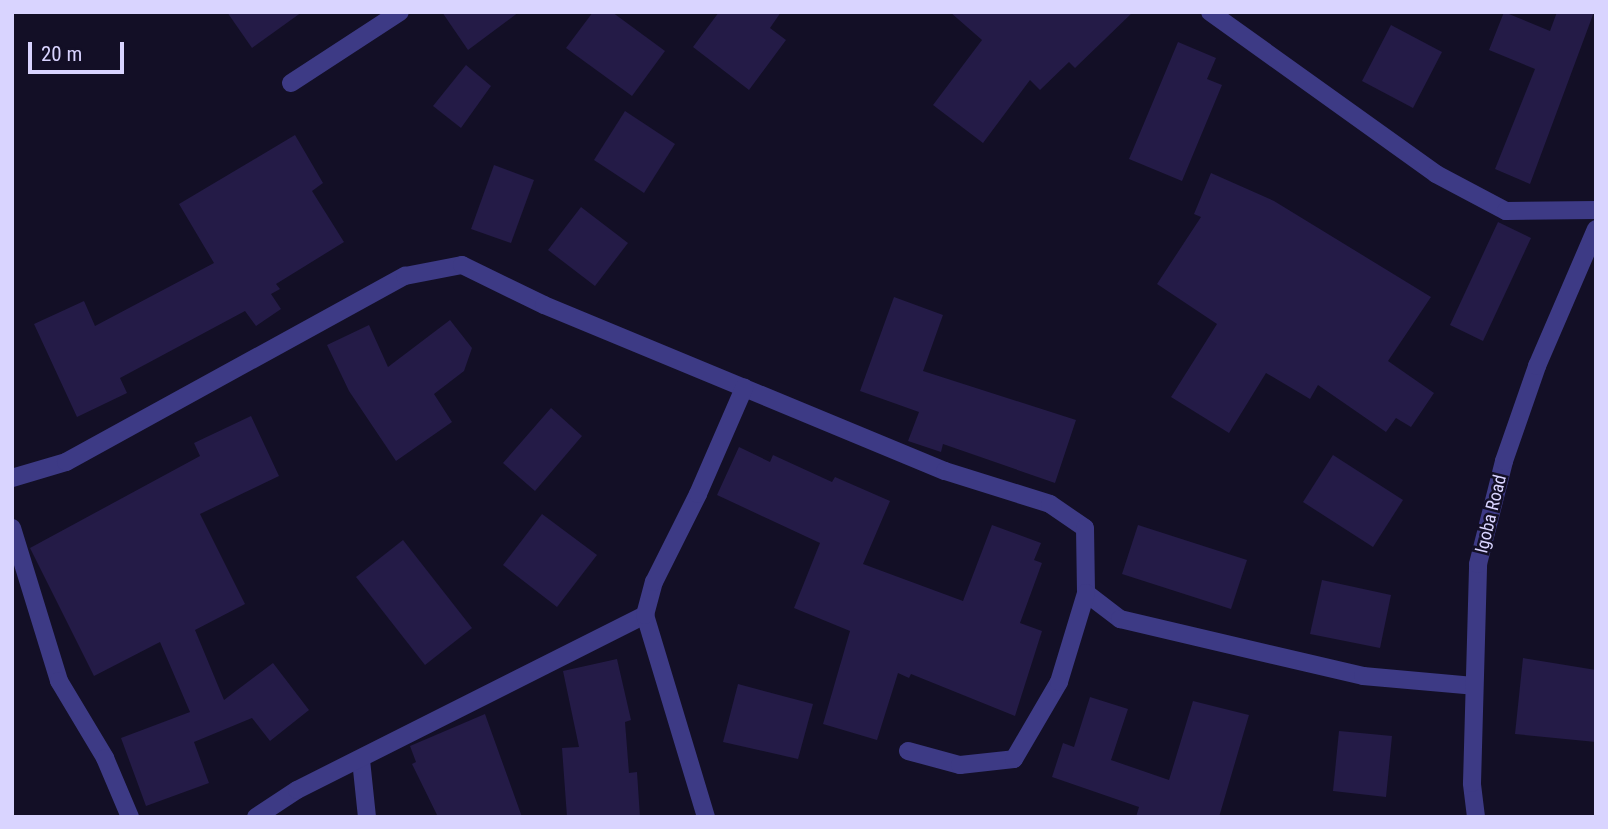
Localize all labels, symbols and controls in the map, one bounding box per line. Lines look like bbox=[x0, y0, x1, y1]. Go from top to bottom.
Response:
scale bar bbox=[32, 28, 128, 72]
text: 20 m bbox=[41, 42, 82, 66]
street label: Igoba Road bbox=[1471, 472, 1511, 556]

